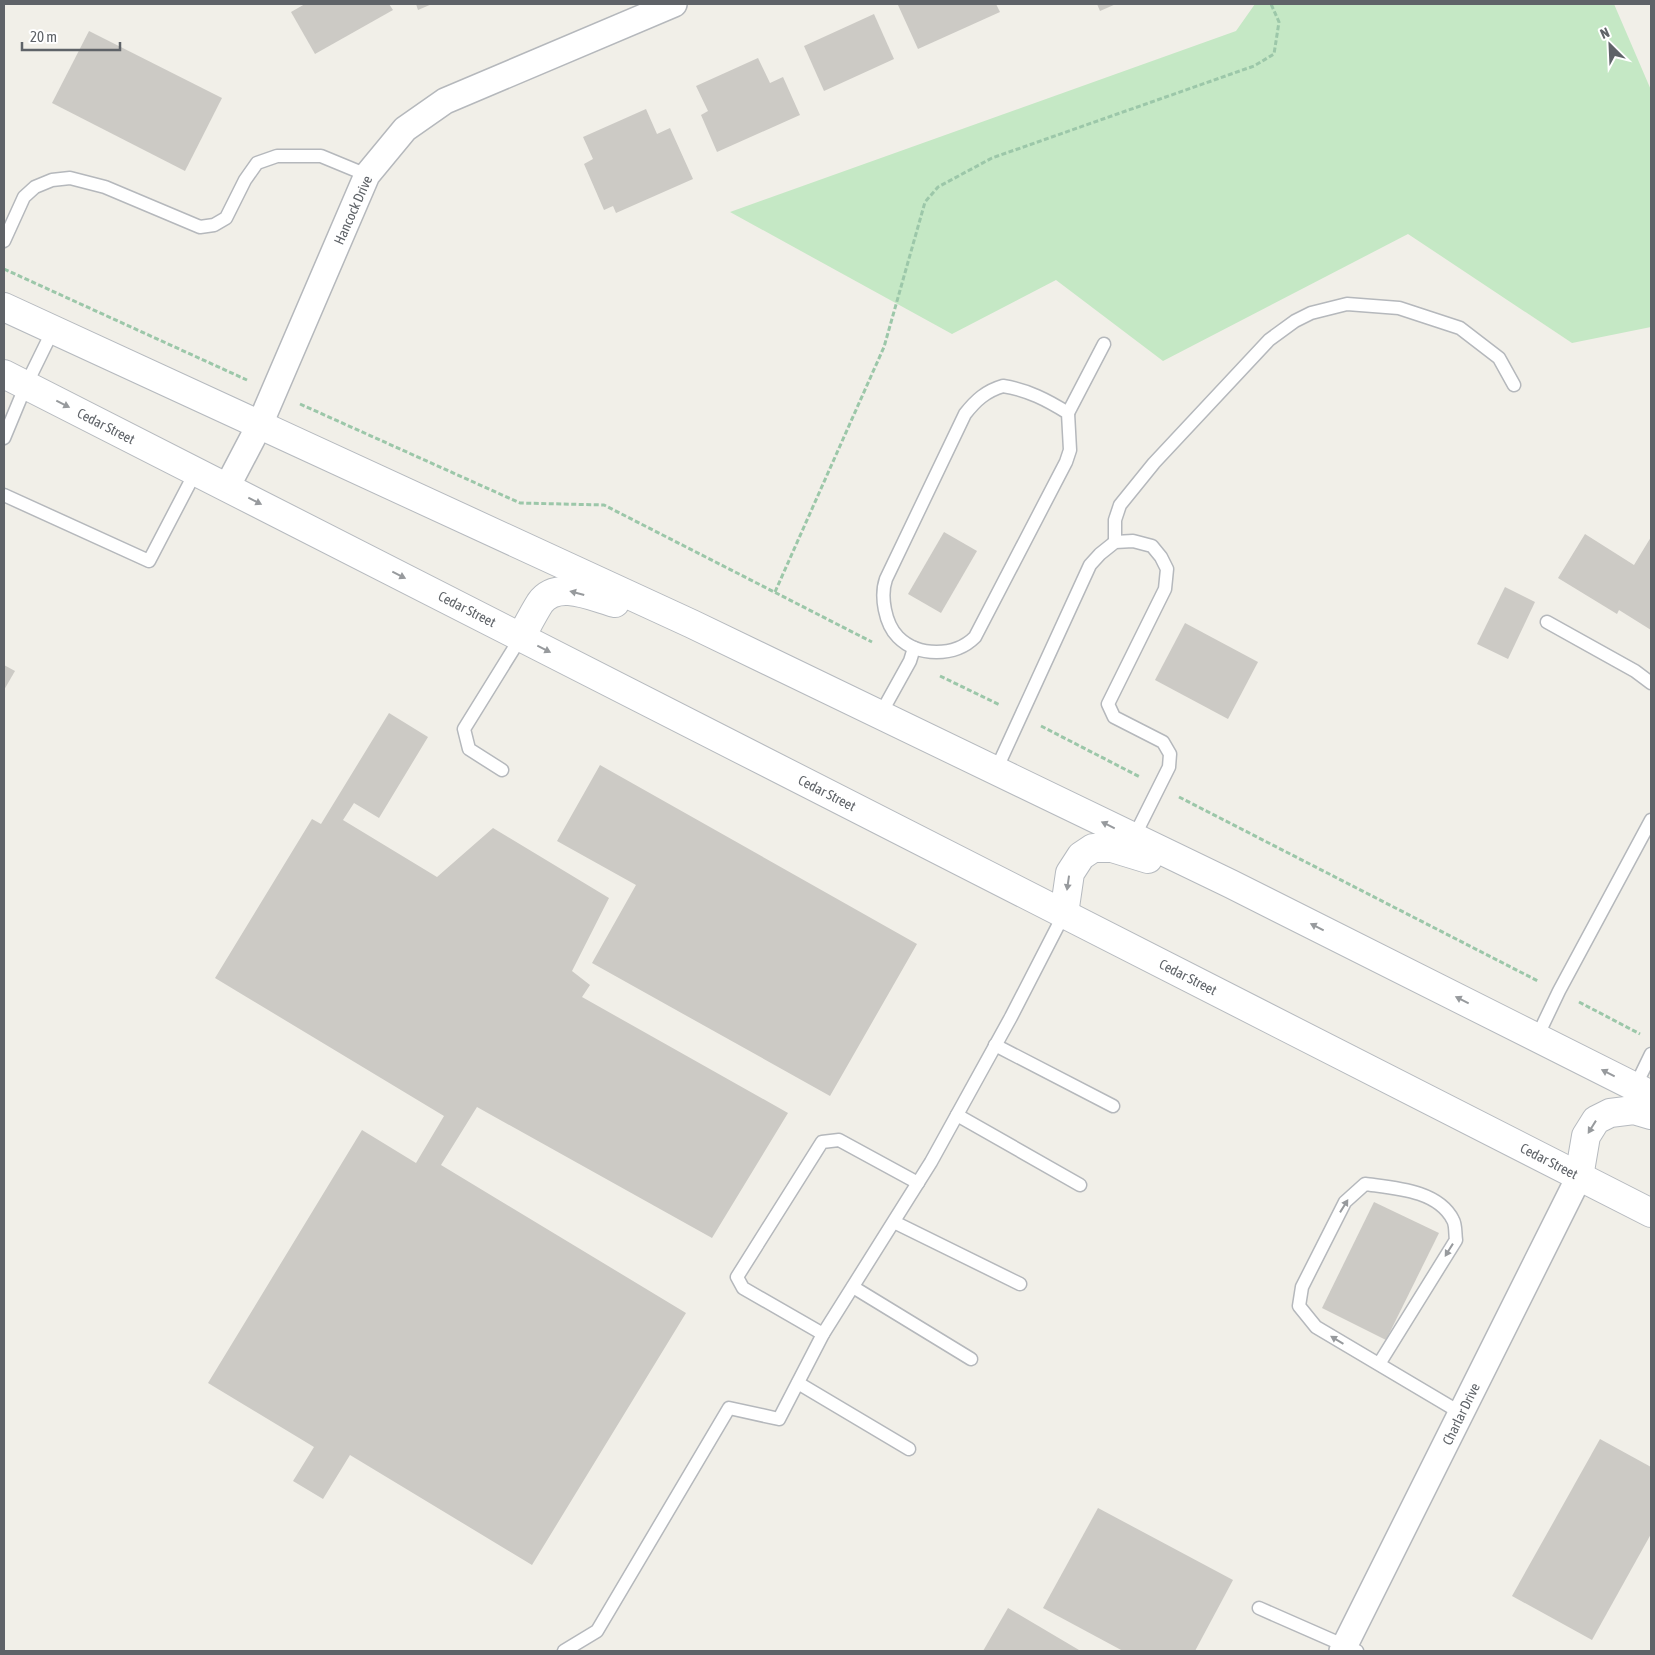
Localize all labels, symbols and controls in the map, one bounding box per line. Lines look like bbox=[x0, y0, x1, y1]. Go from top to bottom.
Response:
scale bar bbox=[22, 20, 120, 52]
north arrow bbox=[1585, 20, 1635, 70]
text: N bbox=[1598, 24, 1612, 42]
text: 20 m bbox=[30, 28, 57, 45]
street label: Hancock Drive bbox=[331, 173, 375, 247]
one-way arrow bbox=[56, 400, 70, 408]
street label: Cedar Street bbox=[75, 405, 137, 447]
one-way arrow bbox=[247, 497, 262, 505]
one-way arrow bbox=[392, 571, 407, 579]
street label: Cedar Street bbox=[436, 588, 498, 630]
one-way arrow bbox=[570, 588, 585, 596]
one-way arrow bbox=[537, 645, 551, 653]
street label: Cedar Street bbox=[796, 772, 858, 814]
one-way arrow bbox=[1101, 821, 1116, 829]
one-way arrow bbox=[1064, 876, 1072, 892]
one-way arrow bbox=[1310, 923, 1324, 931]
street label: Cedar Street bbox=[1157, 956, 1219, 998]
one-way arrow bbox=[1455, 996, 1470, 1004]
one-way arrow bbox=[1601, 1069, 1615, 1077]
one-way arrow bbox=[1587, 1121, 1596, 1134]
street label: Cedar Street bbox=[1518, 1140, 1580, 1182]
one-way arrow bbox=[1339, 1199, 1348, 1213]
one-way arrow bbox=[1445, 1244, 1454, 1257]
one-way arrow bbox=[1331, 1335, 1344, 1344]
street label: Charlar Drive bbox=[1439, 1380, 1483, 1448]

